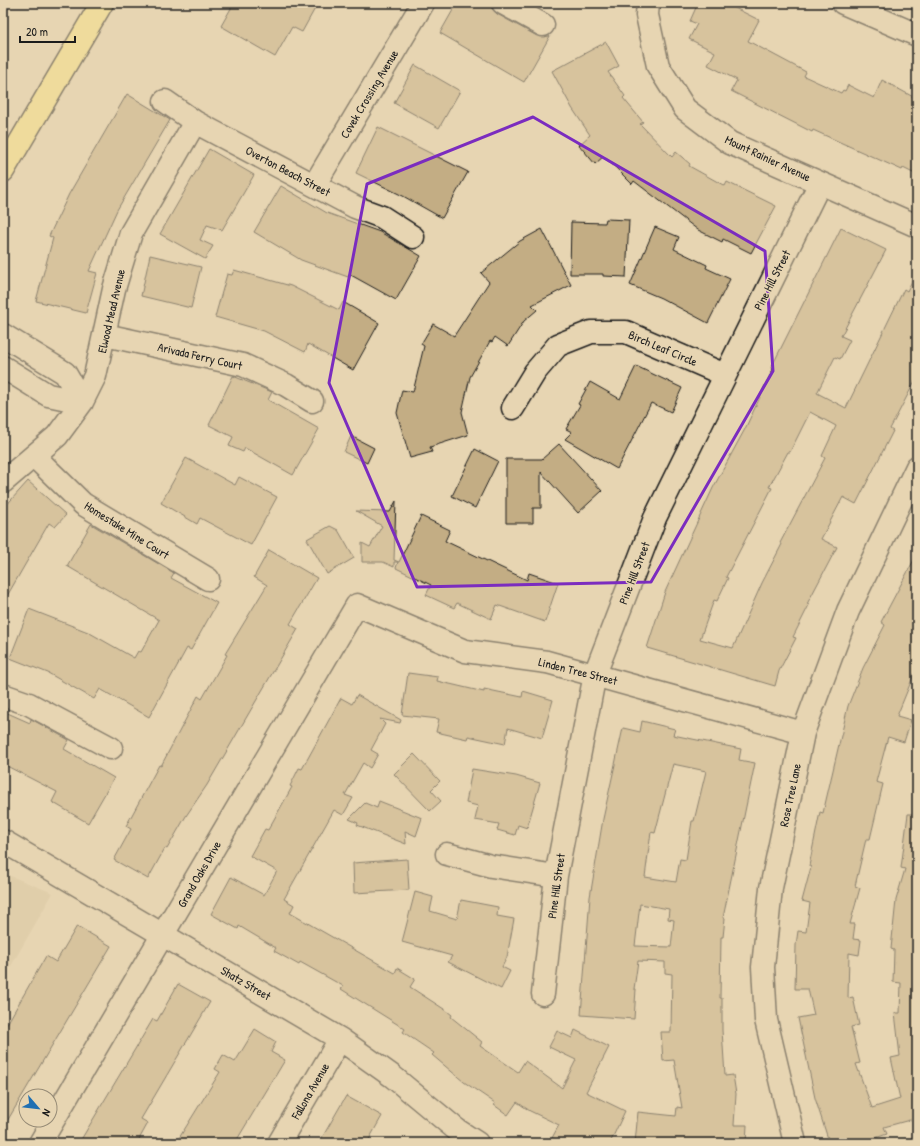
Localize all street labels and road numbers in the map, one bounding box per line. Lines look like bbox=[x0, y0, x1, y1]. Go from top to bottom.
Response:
street label: Covek Crossing Avenue bbox=[336, 46, 402, 142]
street label: Mount Rainier Avenue bbox=[722, 131, 814, 185]
street label: Overton Beach Street bbox=[243, 141, 334, 201]
street label: Pine Hill Street bbox=[750, 246, 795, 313]
street label: Elwood Mead Avenue bbox=[93, 267, 129, 355]
street label: Birch Leaf Circle bbox=[626, 326, 700, 370]
street label: Arivada Ferry Court bbox=[156, 338, 245, 374]
street label: Homestake Mine Court bbox=[81, 497, 173, 563]
street label: Pine Hill Street bbox=[614, 539, 654, 607]
street label: Linden Tree Street bbox=[537, 653, 620, 689]
street label: Rose Tree Lane bbox=[775, 762, 805, 828]
street label: Grand Oaks Drive bbox=[173, 837, 225, 910]
street label: Pine Hill Street bbox=[543, 851, 569, 920]
street label: Shatz Street bbox=[218, 962, 275, 1005]
street label: Fallona Avenue bbox=[287, 1059, 333, 1123]

